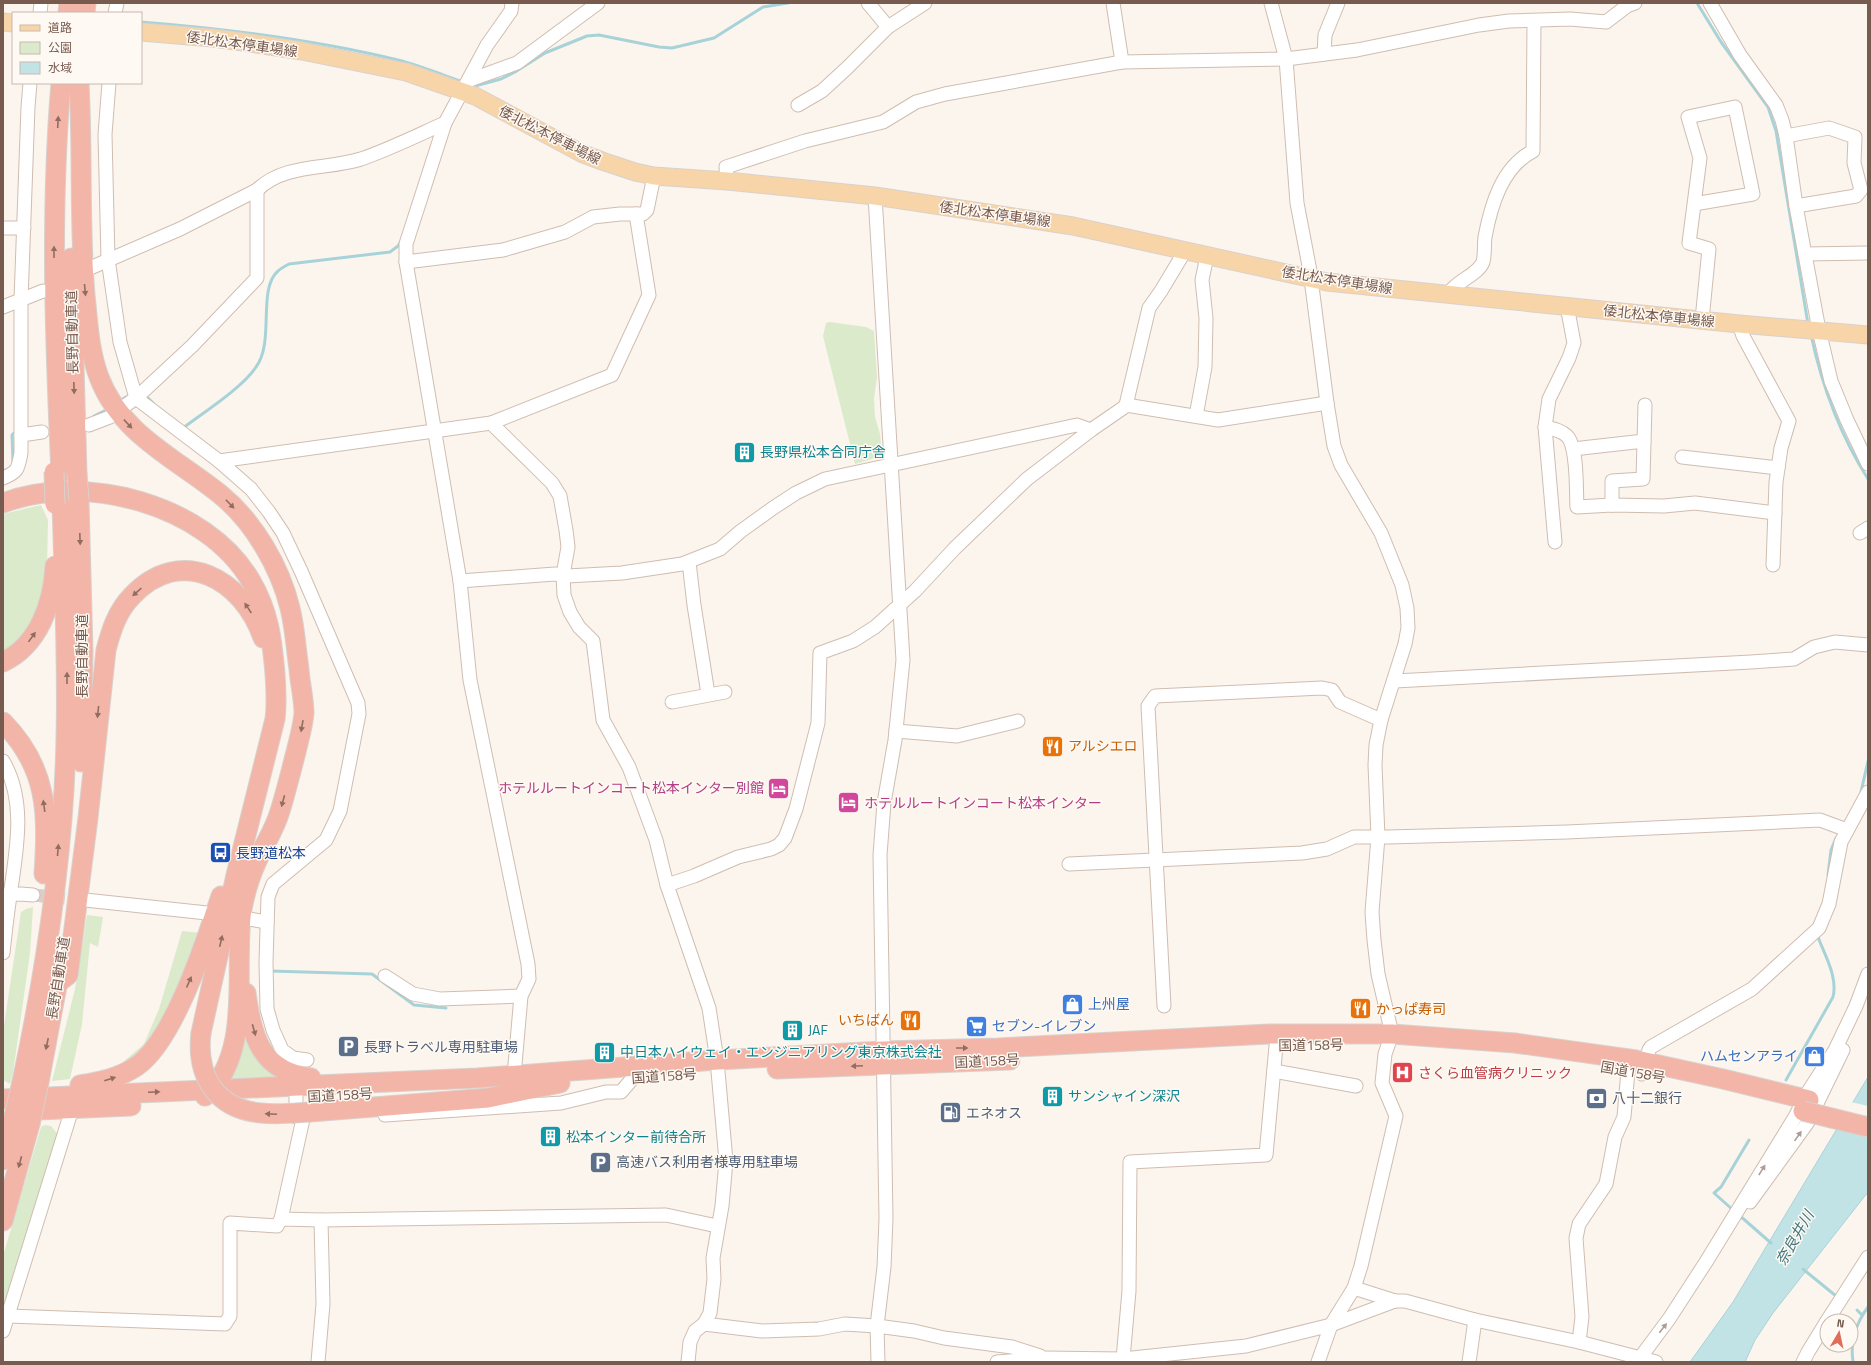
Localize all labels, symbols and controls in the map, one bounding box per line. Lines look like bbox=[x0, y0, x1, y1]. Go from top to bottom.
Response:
legend bbox=[12, 12, 142, 84]
text: 道路 bbox=[48, 18, 72, 37]
street label: 倭北松本停車場線 bbox=[185, 25, 299, 62]
text: 公園 bbox=[48, 38, 72, 57]
text: 水域 bbox=[48, 58, 72, 77]
street label: 倭北松本停車場線 bbox=[496, 100, 605, 169]
one-way arrow bbox=[54, 116, 61, 128]
street label: 倭北松本停車場線 bbox=[938, 195, 1052, 232]
one-way arrow bbox=[51, 245, 57, 258]
street label: 倭北松本停車場線 bbox=[1280, 260, 1394, 299]
one-way arrow bbox=[82, 284, 88, 296]
street label: 長野自動車道 bbox=[60, 290, 83, 374]
street label: 倭北松本停車場線 bbox=[1602, 299, 1716, 332]
one-way arrow bbox=[70, 382, 77, 394]
one-way arrow bbox=[123, 419, 133, 429]
building icon: 長野県松本合同庁舎 bbox=[732, 439, 758, 465]
place label: 長野県松本合同庁舎 bbox=[760, 441, 886, 462]
one-way arrow bbox=[225, 499, 235, 509]
one-way arrow bbox=[77, 533, 83, 546]
one-way arrow bbox=[132, 587, 142, 596]
one-way arrow bbox=[244, 603, 252, 613]
street label: 長野自動車道 bbox=[71, 614, 92, 698]
one-way arrow bbox=[28, 632, 37, 643]
one-way arrow bbox=[64, 671, 70, 684]
one-way arrow bbox=[95, 706, 101, 718]
one-way arrow bbox=[298, 720, 304, 732]
restaurant icon: アルシエロ bbox=[1039, 733, 1065, 759]
place label: アルシエロ bbox=[1068, 735, 1138, 756]
hotel icon: ホテルルートインコート松本インター別館 bbox=[766, 775, 792, 801]
place label: ホテルルートインコート松本インター別館 bbox=[498, 777, 764, 798]
hotel icon: ホテルルートインコート松本インター bbox=[836, 790, 862, 816]
place label: ホテルルートインコート松本インター bbox=[864, 792, 1102, 813]
one-way arrow bbox=[280, 795, 286, 807]
one-way arrow bbox=[41, 800, 47, 812]
bus stop icon: 長野道松本 bbox=[208, 840, 234, 866]
place label: 長野道松本 bbox=[236, 842, 306, 863]
one-way arrow bbox=[55, 844, 62, 856]
one-way arrow bbox=[219, 934, 225, 947]
street label: 長野自動車道 bbox=[41, 935, 74, 1021]
one-way arrow bbox=[186, 976, 192, 987]
shop icon: 上州屋 bbox=[1059, 991, 1085, 1017]
place label: 上州屋 bbox=[1088, 993, 1130, 1014]
restaurant icon: かっぱ寿司 bbox=[1347, 996, 1373, 1022]
place label: かっぱ寿司 bbox=[1376, 998, 1446, 1019]
restaurant icon: いちばん bbox=[897, 1007, 923, 1033]
place label: いちばん bbox=[838, 1009, 894, 1030]
supermarket icon: セブン-イレブン bbox=[964, 1013, 990, 1039]
place label: セブン-イレブン bbox=[992, 1015, 1096, 1036]
building icon: JAF bbox=[780, 1017, 806, 1043]
place label: JAF bbox=[808, 1019, 828, 1040]
one-way arrow bbox=[251, 1024, 257, 1036]
street label: 国道158号 bbox=[1278, 1033, 1344, 1056]
parking icon: 長野トラベル専用駐車場 bbox=[336, 1034, 362, 1060]
place label: 長野トラベル専用駐車場 bbox=[364, 1036, 518, 1057]
one-way arrow bbox=[44, 1038, 50, 1050]
building icon: 中日本ハイウェイ・エンジニアリング東京株式会社 bbox=[592, 1039, 618, 1065]
place label: 中日本ハイウェイ・エンジニアリング東京株式会社 bbox=[620, 1041, 942, 1062]
shop icon: ハムセンアライ bbox=[1801, 1043, 1827, 1069]
one-way arrow bbox=[956, 1045, 969, 1051]
place label: ハムセンアライ bbox=[1700, 1045, 1798, 1066]
street label: 国道158号 bbox=[954, 1048, 1020, 1073]
street label: 国道158号 bbox=[1599, 1055, 1667, 1088]
hospital icon: さくら血管病クリニック bbox=[1390, 1060, 1416, 1086]
place label: さくら血管病クリニック bbox=[1418, 1062, 1572, 1083]
street label: 国道158号 bbox=[631, 1063, 697, 1088]
one-way arrow bbox=[851, 1063, 863, 1070]
one-way arrow bbox=[105, 1076, 117, 1082]
street label: 国道158号 bbox=[307, 1082, 373, 1107]
building icon: サンシャイン深沢 bbox=[1039, 1083, 1065, 1109]
place label: サンシャイン深沢 bbox=[1068, 1085, 1180, 1106]
bank icon: 八十二銀行 bbox=[1583, 1085, 1609, 1111]
place label: 八十二銀行 bbox=[1612, 1087, 1682, 1108]
one-way arrow bbox=[148, 1089, 161, 1095]
fuel station icon: エネオス bbox=[937, 1100, 963, 1126]
place label: エネオス bbox=[966, 1102, 1022, 1123]
one-way arrow bbox=[265, 1110, 277, 1117]
building icon: 松本インター前待合所 bbox=[538, 1124, 564, 1150]
place label: 松本インター前待合所 bbox=[566, 1126, 706, 1147]
one-way arrow bbox=[1794, 1131, 1802, 1141]
parking icon: 高速バス利用者様専用駐車場 bbox=[587, 1149, 613, 1175]
place label: 高速バス利用者様専用駐車場 bbox=[616, 1151, 798, 1172]
one-way arrow bbox=[17, 1156, 23, 1168]
one-way arrow bbox=[1758, 1164, 1765, 1176]
water label: 奈良井川 bbox=[1770, 1204, 1821, 1269]
north arrow bbox=[1819, 1313, 1859, 1353]
text: N bbox=[1836, 1315, 1846, 1332]
one-way arrow bbox=[1658, 1322, 1667, 1333]

